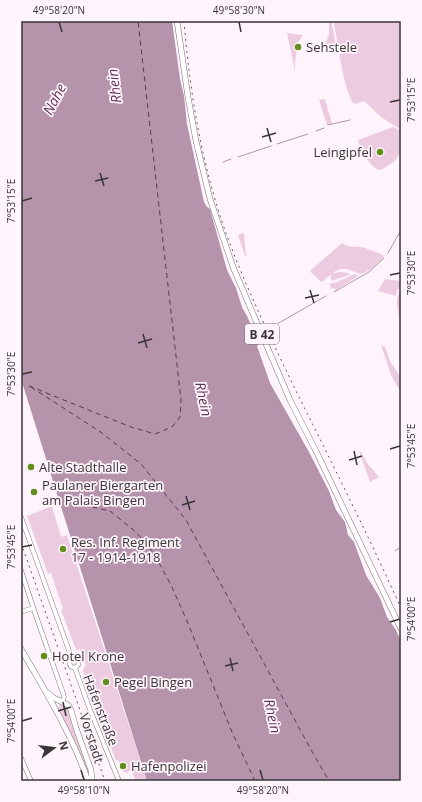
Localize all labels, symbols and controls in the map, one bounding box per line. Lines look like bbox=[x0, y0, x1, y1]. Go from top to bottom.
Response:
text: 49°58'20"N bbox=[33, 3, 85, 17]
text: 49°58'30"N bbox=[213, 3, 265, 17]
place label: Sehstele bbox=[306, 38, 357, 56]
marker: Sehstele bbox=[293, 42, 303, 52]
water label: Rhein bbox=[102, 68, 126, 104]
text: 7°53'15"E bbox=[404, 78, 418, 122]
water label: Nahe bbox=[38, 80, 70, 118]
place label: Leingipfel bbox=[313, 143, 372, 161]
marker: Leingipfel bbox=[375, 147, 385, 157]
text: 7°53'15"E bbox=[4, 179, 18, 223]
text: 7°53'30"E bbox=[404, 251, 418, 295]
road number: B 42 bbox=[245, 324, 279, 344]
text: 7°53'30"E bbox=[4, 352, 18, 396]
water label: Rhein bbox=[191, 380, 217, 418]
text: 7°53'45"E bbox=[404, 424, 418, 468]
place label: Alte Stadthalle bbox=[39, 458, 126, 476]
marker: Alte Stadthalle bbox=[26, 462, 36, 472]
place label: Paulaner Biergarten am Palais Bingen bbox=[42, 476, 163, 509]
marker: Paulaner Biergarten am Palais Bingen bbox=[29, 487, 39, 497]
text: 7°53'45"E bbox=[4, 525, 18, 569]
place label: Res. Inf. Regiment 17 - 1914-1918 bbox=[71, 533, 180, 566]
marker: Res. Inf. Regiment 17 - 1914-1918 bbox=[58, 544, 68, 554]
text: 7°54'00"E bbox=[404, 597, 418, 641]
place label: Hotel Krone bbox=[52, 647, 124, 665]
marker: Hotel Krone bbox=[39, 651, 49, 661]
street label: Hafenstraße bbox=[79, 672, 123, 748]
place label: Pegel Bingen bbox=[114, 673, 192, 691]
marker: Pegel Bingen bbox=[101, 677, 111, 687]
water label: Rhein bbox=[260, 697, 286, 735]
text: 7°54'00"E bbox=[4, 699, 18, 743]
street label: Vorstadt bbox=[75, 711, 109, 766]
north arrow bbox=[34, 728, 74, 768]
text: N bbox=[56, 739, 73, 752]
place label: Hafenpolizei bbox=[131, 757, 206, 775]
marker: Hafenpolizei bbox=[118, 761, 128, 771]
text: 49°58'10"N bbox=[58, 783, 110, 797]
text: 49°58'20"N bbox=[237, 783, 289, 797]

